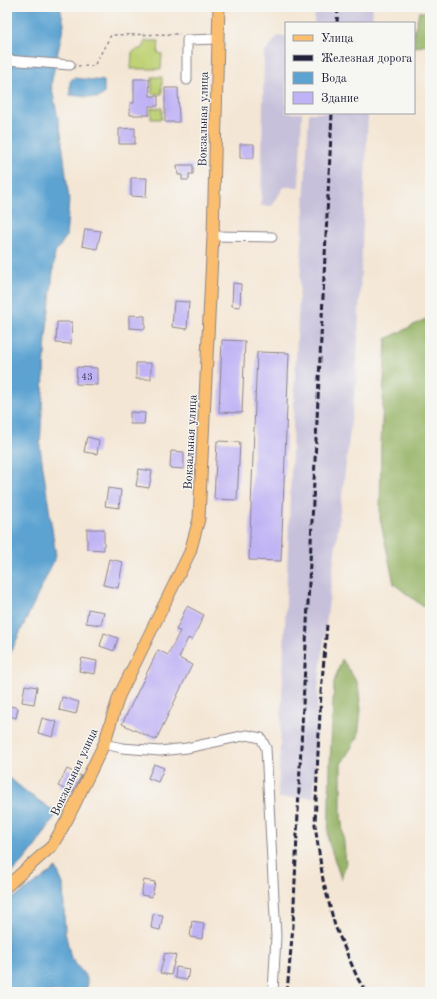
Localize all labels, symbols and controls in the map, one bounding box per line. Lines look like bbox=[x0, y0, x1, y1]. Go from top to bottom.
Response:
legend bbox=[285, 22, 415, 114]
text: Улица bbox=[321, 33, 354, 45]
text: Железная дорога bbox=[321, 53, 412, 65]
street label: Вокзальная улица bbox=[197, 71, 211, 167]
text: Вода bbox=[321, 73, 347, 85]
text: Здание bbox=[321, 93, 359, 105]
house number: 43 bbox=[81, 372, 93, 382]
street label: Вокзальная улица bbox=[183, 394, 199, 490]
street label: Вокзальная улица bbox=[49, 727, 100, 818]

